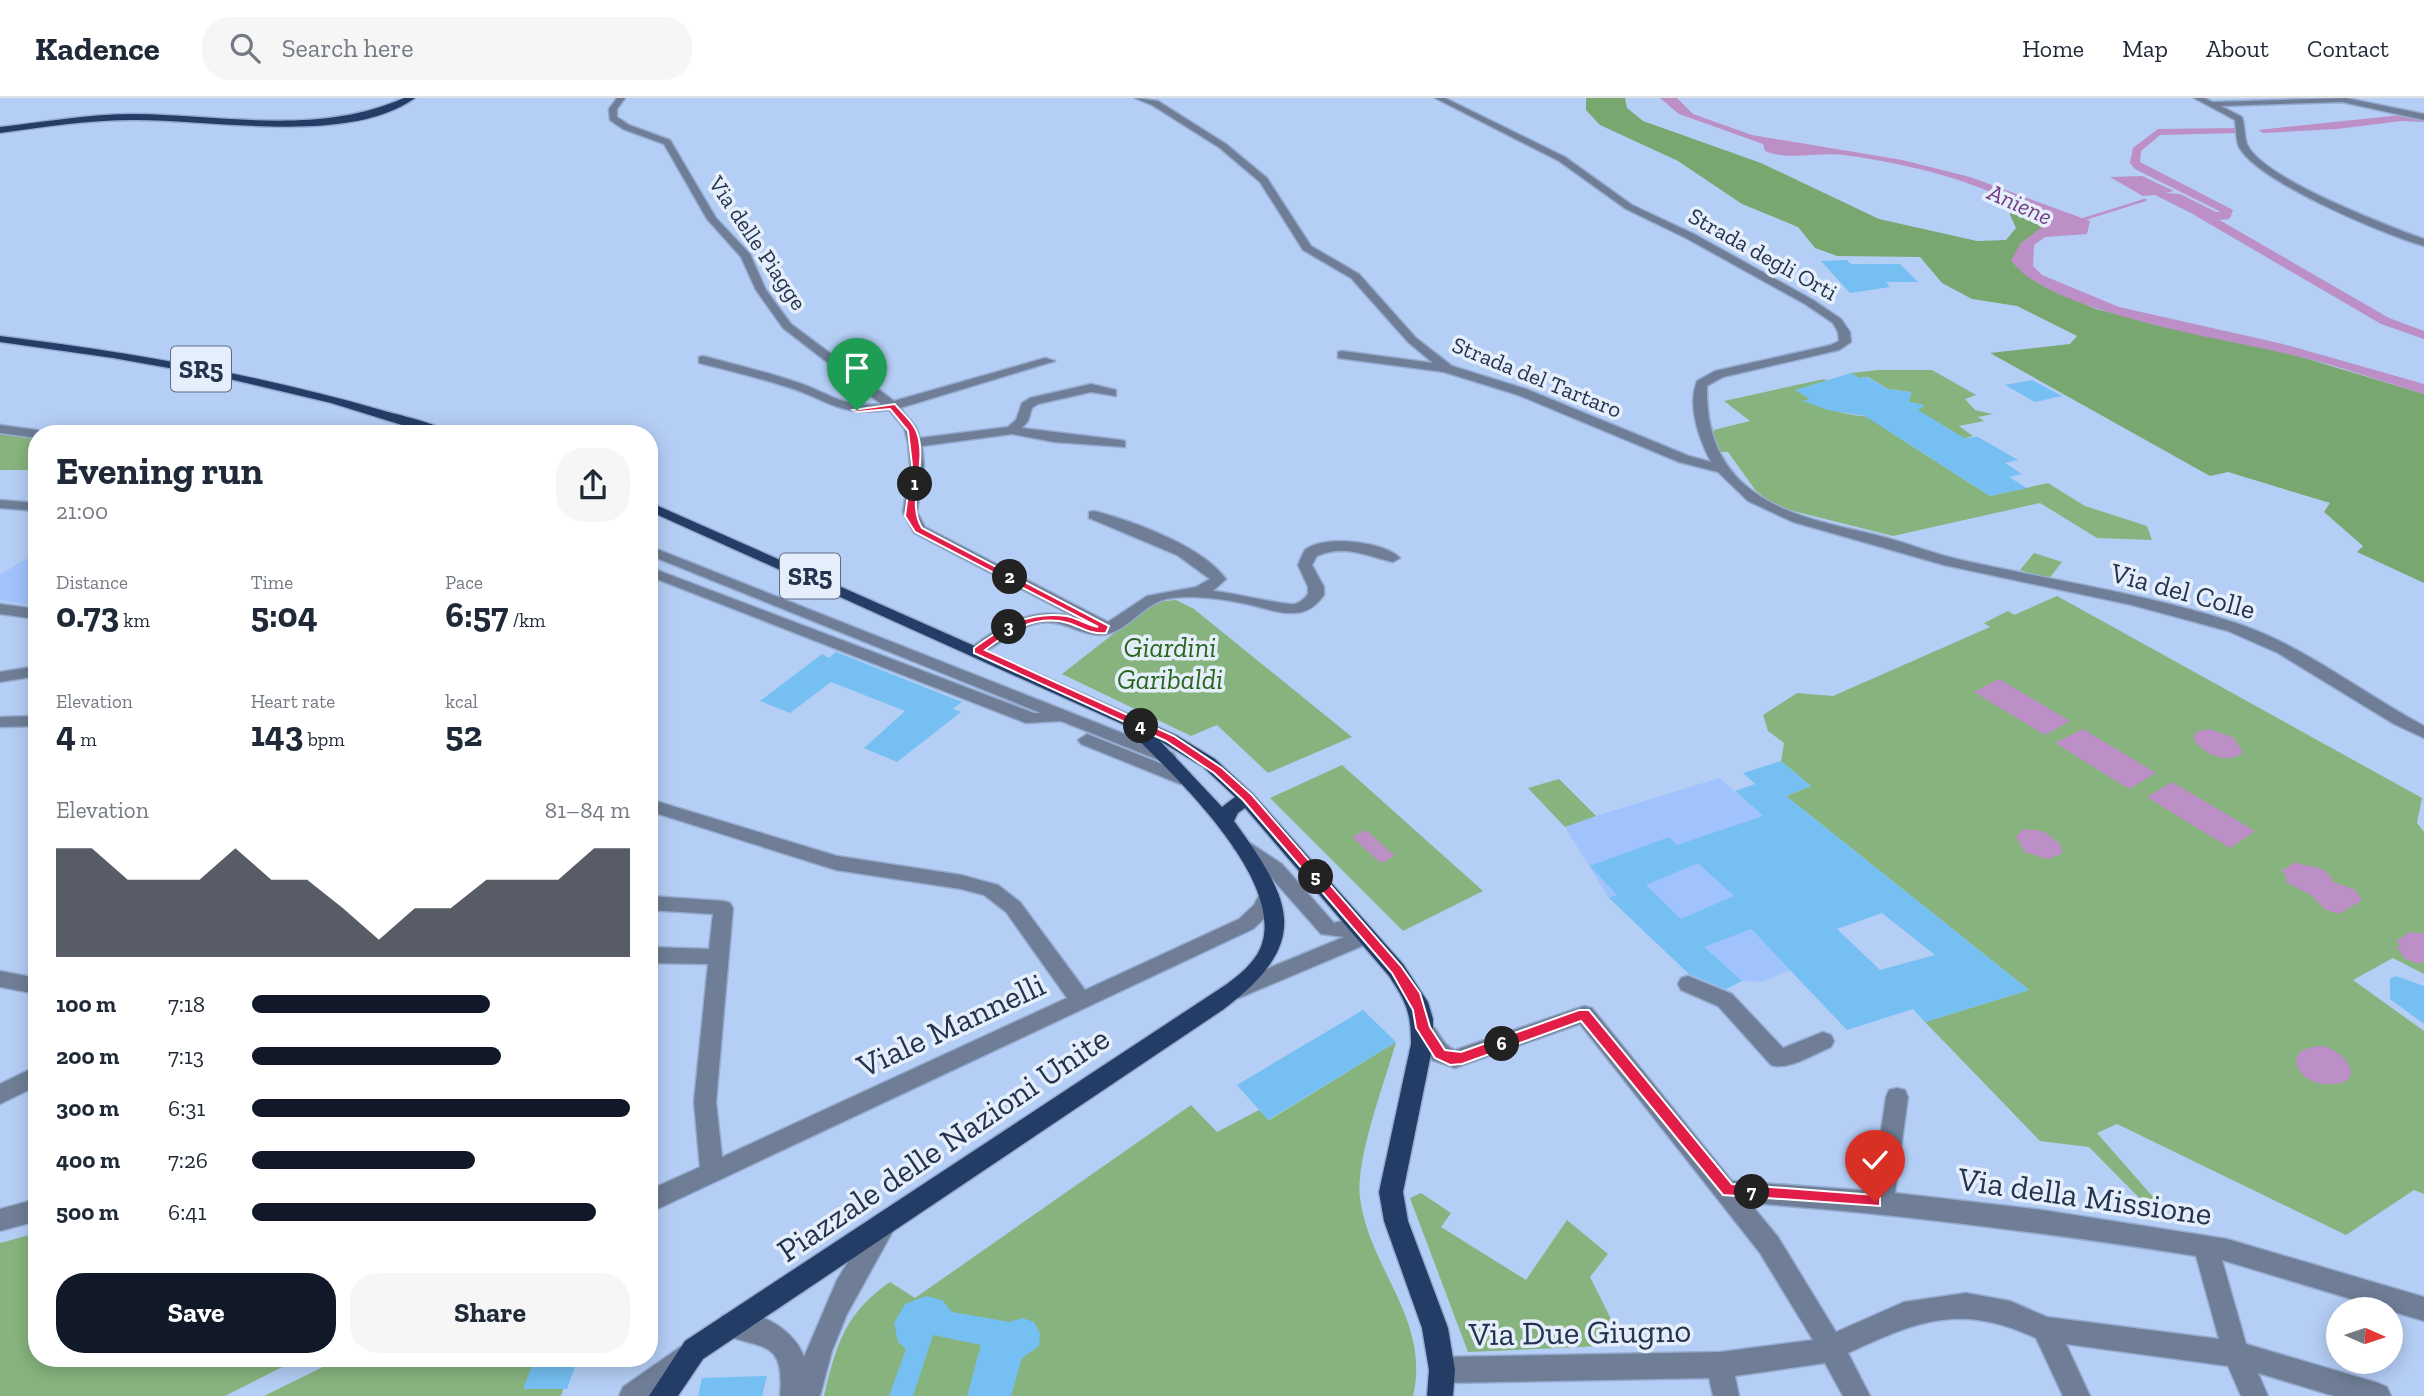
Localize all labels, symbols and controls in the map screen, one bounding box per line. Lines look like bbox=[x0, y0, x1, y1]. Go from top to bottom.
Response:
search box bbox=[202, 17, 692, 80]
text: Kadence bbox=[35, 29, 160, 68]
icon: search bbox=[226, 29, 264, 67]
text: Search here bbox=[282, 32, 413, 64]
text: Home bbox=[2022, 34, 2084, 63]
text: Map bbox=[2122, 34, 2168, 63]
text: About bbox=[2206, 34, 2269, 63]
text: Contact bbox=[2307, 34, 2389, 63]
street label: Via delle Piagge bbox=[702, 170, 813, 315]
water label: Aniene bbox=[1982, 177, 2057, 231]
street label: Strada degli Orti bbox=[1684, 202, 1842, 306]
street label: Strada del Tartaro bbox=[1448, 330, 1626, 424]
pin bbox=[827, 338, 887, 410]
road number: SR5 bbox=[171, 346, 231, 392]
icon: arrive bbox=[838, 349, 876, 387]
text: Evening run bbox=[56, 448, 263, 494]
button: share bbox=[556, 448, 630, 522]
pin: 1 bbox=[898, 466, 932, 502]
text: 1 bbox=[911, 472, 918, 495]
text: 21:00 bbox=[56, 497, 108, 525]
road number: SR5 bbox=[780, 554, 840, 598]
street label: Via del Colle bbox=[2106, 556, 2259, 626]
pin: 2 bbox=[992, 560, 1028, 594]
text: 2 bbox=[1004, 565, 1015, 588]
text: Distance bbox=[56, 571, 128, 594]
text: Time bbox=[251, 571, 293, 594]
text: Pace bbox=[445, 571, 483, 594]
text: 0.73 bbox=[56, 594, 119, 636]
text: 5:04 bbox=[251, 594, 318, 636]
text: 6:57 bbox=[445, 594, 508, 636]
text: km bbox=[119, 609, 150, 632]
text: /km bbox=[508, 609, 545, 632]
pin: 3 bbox=[992, 610, 1026, 644]
text: 3 bbox=[1003, 615, 1014, 638]
park label: Giardini Garibaldi bbox=[1117, 631, 1223, 696]
text: Elevation bbox=[56, 690, 133, 713]
text: Heart rate bbox=[251, 690, 335, 713]
text: kcal bbox=[445, 690, 478, 713]
pin: 4 bbox=[1124, 708, 1158, 744]
text: 4 bbox=[56, 713, 76, 755]
text: 143 bbox=[251, 713, 303, 755]
text: 52 bbox=[445, 713, 482, 755]
text: 4 bbox=[1135, 714, 1146, 737]
text: m bbox=[76, 728, 97, 751]
text: bpm bbox=[303, 728, 345, 751]
text: Elevation bbox=[56, 796, 149, 824]
text: 81–84 m bbox=[545, 796, 630, 824]
pin: 5 bbox=[1298, 860, 1334, 894]
text: 5 bbox=[1311, 865, 1320, 888]
street label: Viale Mannelli bbox=[850, 965, 1051, 1086]
text: 100 m bbox=[56, 990, 116, 1018]
text: 7:18 bbox=[168, 990, 205, 1018]
street label: Piazzale delle Nazioni Unite bbox=[770, 1018, 1116, 1270]
pin: 6 bbox=[1484, 1026, 1520, 1062]
text: 6 bbox=[1496, 1032, 1507, 1055]
text: 200 m bbox=[56, 1042, 119, 1070]
text: 7:13 bbox=[168, 1042, 204, 1070]
text: 300 m bbox=[56, 1094, 119, 1122]
text: 6:31 bbox=[168, 1094, 205, 1122]
pin bbox=[1845, 1130, 1905, 1202]
icon: check bbox=[1856, 1141, 1894, 1179]
text: 400 m bbox=[56, 1146, 120, 1174]
text: 7:26 bbox=[168, 1146, 208, 1174]
street label: Via della Missione bbox=[1955, 1159, 2214, 1233]
pin: 7 bbox=[1734, 1174, 1770, 1210]
text: 7 bbox=[1747, 1180, 1756, 1203]
text: 500 m bbox=[56, 1198, 119, 1226]
text: 6:41 bbox=[168, 1198, 207, 1226]
button: Save bbox=[56, 1273, 336, 1353]
button: Share bbox=[350, 1273, 630, 1353]
north arrow bbox=[2326, 1297, 2403, 1374]
map controls bbox=[2326, 1297, 2403, 1374]
street label: Via Due Giugno bbox=[1467, 1311, 1692, 1353]

